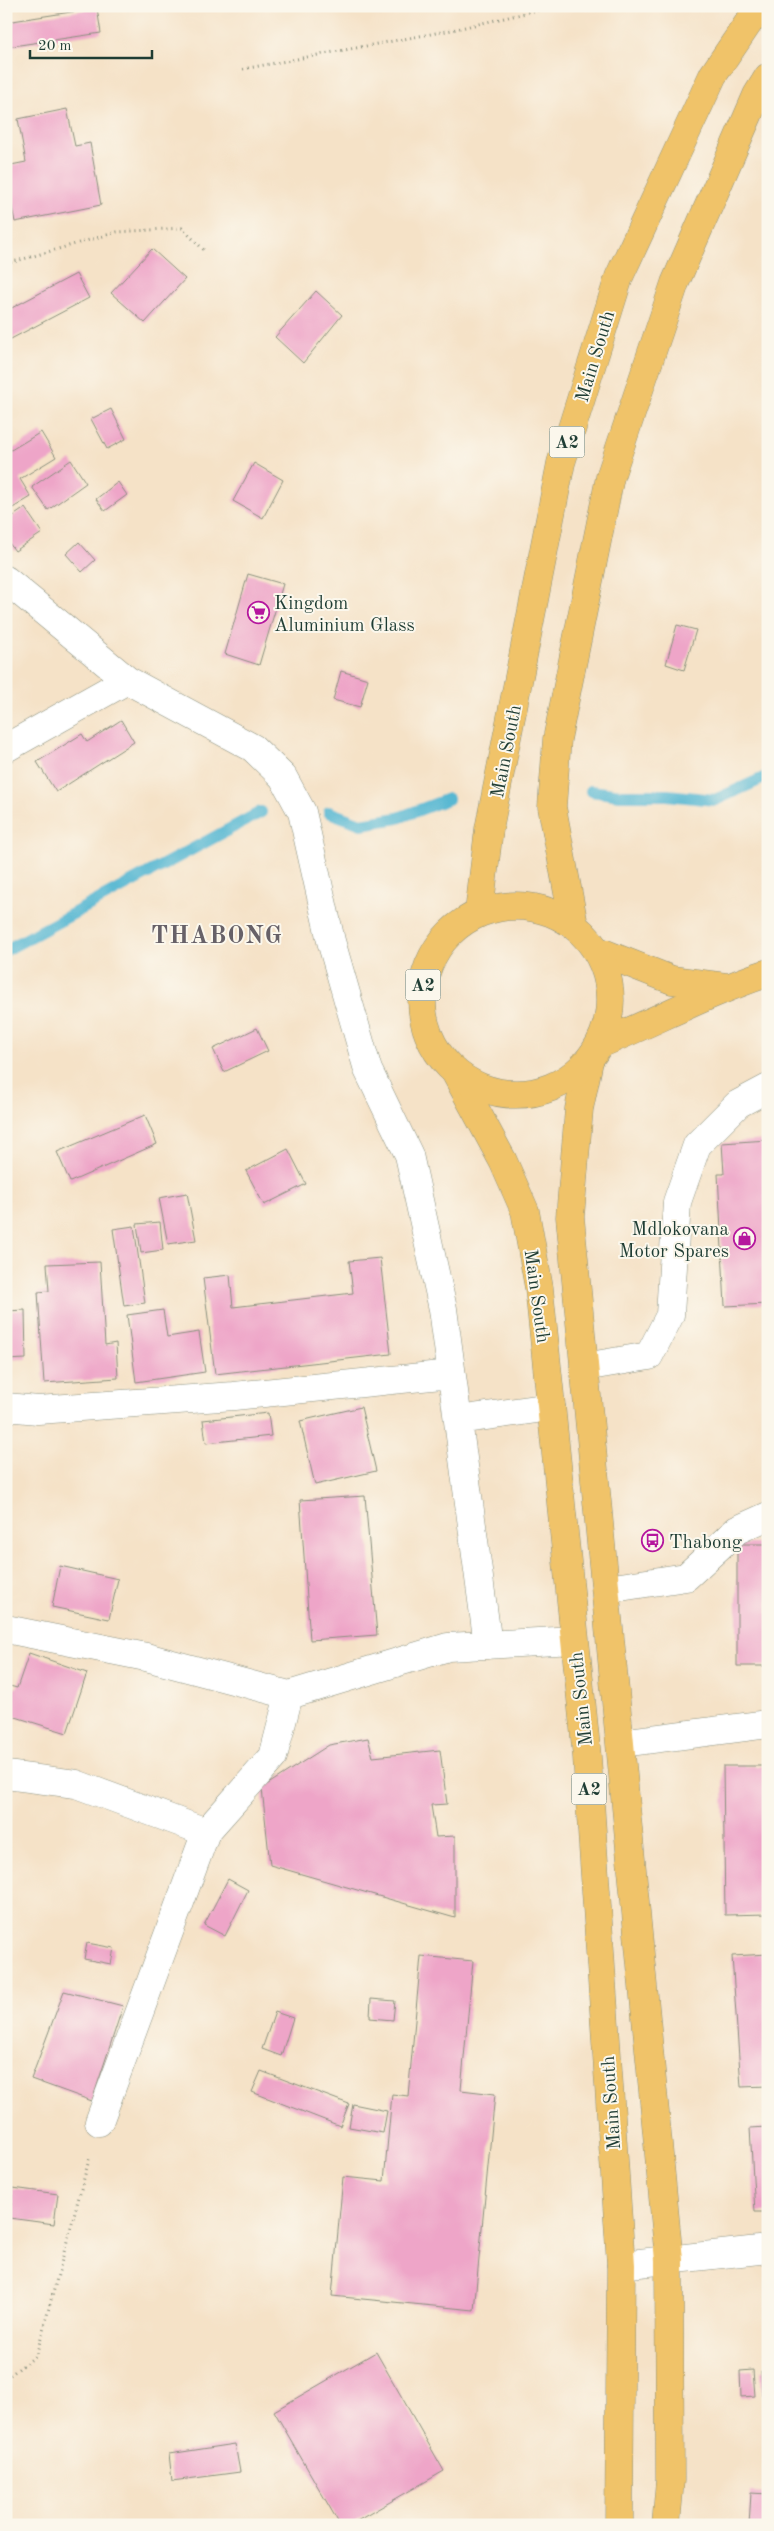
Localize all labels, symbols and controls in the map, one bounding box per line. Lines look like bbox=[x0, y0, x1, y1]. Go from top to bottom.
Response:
scale bar bbox=[30, 28, 152, 60]
text: 20 m bbox=[38, 39, 72, 54]
street label: Main South bbox=[574, 309, 619, 405]
road number: A2 bbox=[550, 427, 584, 458]
place label: Kingdom Aluminium Glass bbox=[274, 595, 415, 636]
supermarket icon: Kingdom Aluminium Glass bbox=[246, 601, 270, 625]
street label: Main South bbox=[489, 703, 526, 800]
district label: THABONG bbox=[151, 925, 283, 949]
road number: A2 bbox=[406, 970, 440, 1000]
place label: Mdlokovana Motor Spares bbox=[619, 1221, 730, 1262]
shop icon: Mdlokovana Motor Spares bbox=[733, 1227, 757, 1251]
street label: Main South bbox=[520, 1248, 551, 1344]
bus stop icon: Thabong bbox=[641, 1529, 665, 1553]
place label: Thabong bbox=[669, 1534, 743, 1553]
street label: Main South bbox=[568, 1651, 597, 1747]
road number: A2 bbox=[572, 1774, 606, 1805]
street label: Main South bbox=[600, 2055, 625, 2151]

